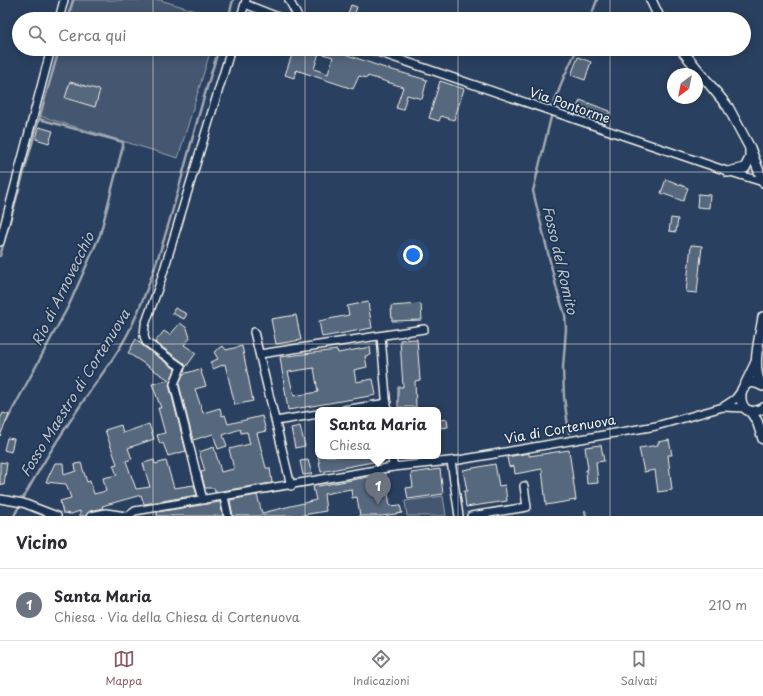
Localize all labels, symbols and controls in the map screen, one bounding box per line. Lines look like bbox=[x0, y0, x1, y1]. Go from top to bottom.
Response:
search box bbox=[12, 12, 751, 56]
icon: search bbox=[26, 23, 48, 45]
text: Cerca qui bbox=[58, 23, 126, 46]
north arrow bbox=[667, 68, 703, 104]
street label: Via Pontorme bbox=[527, 82, 613, 127]
water label: Fosso del Romito bbox=[538, 204, 583, 317]
water label: Rio di Arnovecchio bbox=[26, 228, 100, 349]
your location bbox=[403, 245, 423, 265]
water label: Fosso Maestro di Cortenuova bbox=[14, 305, 135, 480]
popup bbox=[315, 407, 441, 459]
street label: Via di Cortenuova bbox=[503, 409, 618, 448]
text: Santa Maria bbox=[329, 412, 427, 435]
text: Chiesa bbox=[329, 435, 371, 454]
pin: 1 bbox=[365, 472, 391, 505]
text: Vicino bbox=[16, 529, 67, 555]
text: Santa Maria bbox=[54, 584, 152, 607]
text: 1 bbox=[26, 595, 32, 614]
text: 210 m bbox=[708, 595, 747, 614]
text: Chiesa · Via della Chiesa di Cortenuova bbox=[54, 607, 300, 626]
tab: Mappa bbox=[105, 648, 142, 689]
tab: Indicazioni bbox=[353, 648, 410, 689]
tab: Salvati bbox=[621, 648, 658, 689]

